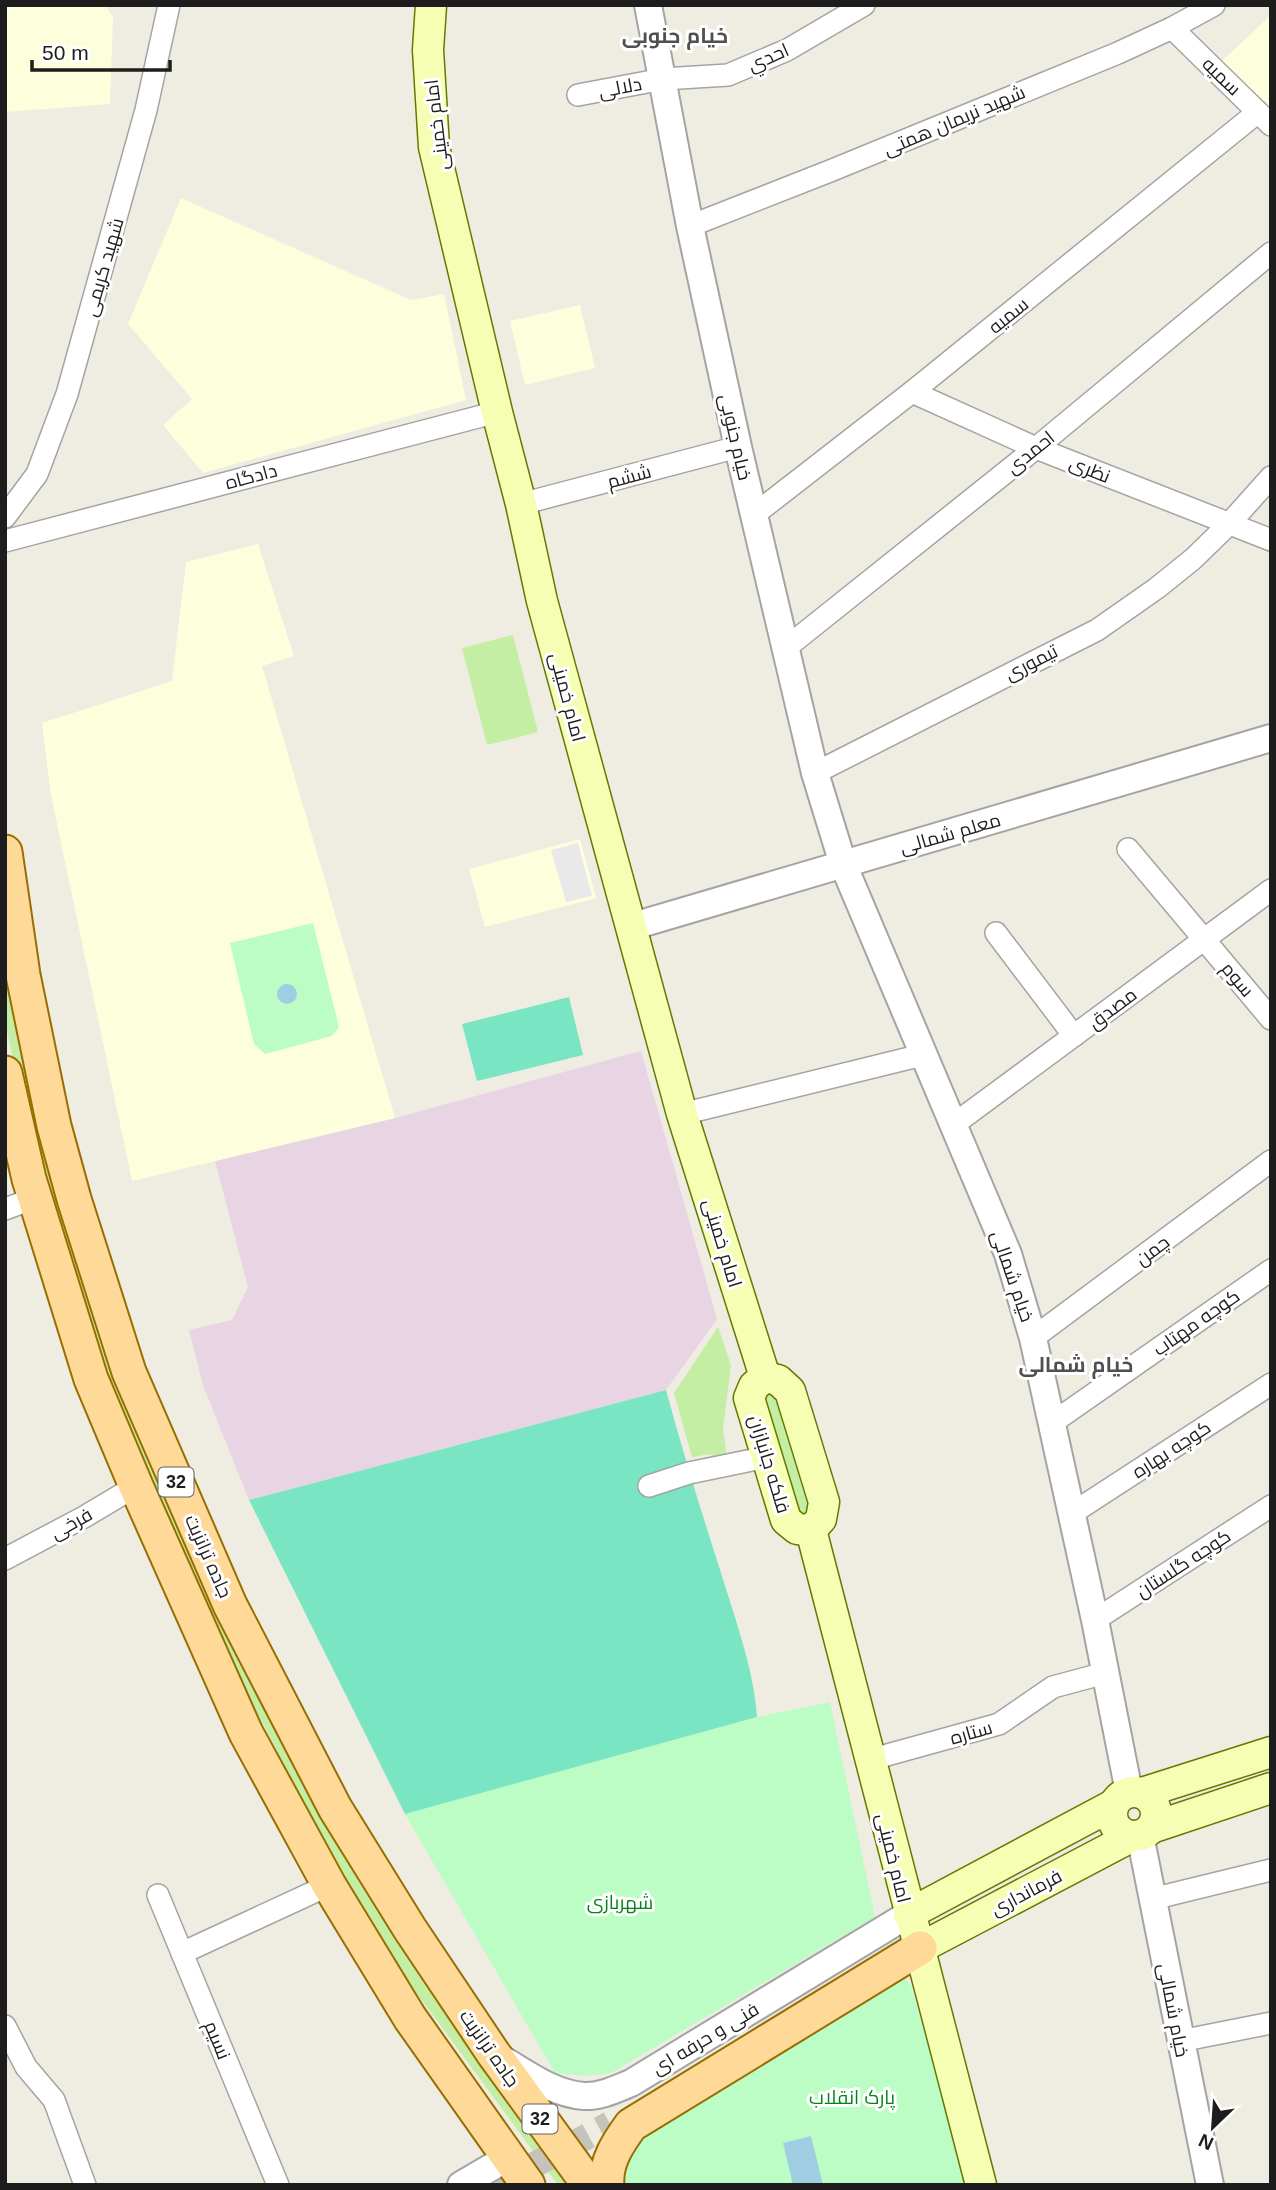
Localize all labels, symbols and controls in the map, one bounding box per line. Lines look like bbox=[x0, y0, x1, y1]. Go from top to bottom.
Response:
district label: خیام جنوبی bbox=[622, 24, 728, 50]
scale bar bbox=[32, 28, 170, 72]
street label: احدي bbox=[744, 39, 794, 79]
text: 50 m bbox=[42, 41, 89, 64]
street label: سمیه bbox=[1198, 53, 1245, 100]
street label: دلالی bbox=[597, 73, 644, 103]
street label: امام خمینی bbox=[421, 78, 455, 172]
street label: شهید نریمان همتی bbox=[880, 81, 1029, 161]
street label: شهید کریمی bbox=[79, 215, 129, 319]
street label: سميه bbox=[984, 293, 1032, 338]
street label: خیام جنوبی bbox=[712, 392, 756, 483]
street label: احمدی bbox=[1002, 427, 1059, 479]
street label: نظری bbox=[1066, 452, 1113, 488]
street label: دادگاه bbox=[223, 459, 279, 493]
street label: ششم bbox=[605, 461, 654, 495]
street label: تیموری bbox=[1001, 640, 1062, 686]
street label: امام خمینی bbox=[543, 650, 589, 745]
street label: معلم شمالی bbox=[897, 809, 1004, 861]
street label: سوم bbox=[1215, 958, 1258, 1003]
street label: مصدق bbox=[1084, 983, 1142, 1035]
street label: امام خمینی bbox=[696, 1196, 746, 1291]
street label: خیام شمالی bbox=[984, 1228, 1038, 1326]
street label: چمن bbox=[1131, 1231, 1174, 1271]
street label: کوچه مهتاب bbox=[1149, 1285, 1245, 1362]
district label: خیام شمالی bbox=[1019, 1353, 1133, 1379]
street label: فلکه جانبازان bbox=[744, 1413, 794, 1516]
street label: کوچه بهاره bbox=[1128, 1416, 1215, 1484]
road number: 32 bbox=[158, 1468, 194, 1497]
street label: فرخی bbox=[47, 1503, 96, 1544]
street label: جاده ترانزیت bbox=[180, 1511, 236, 1602]
street label: کوچه گلستان bbox=[1132, 1525, 1236, 1603]
street label: ستاره bbox=[948, 1716, 995, 1749]
street label: امام خمینی bbox=[869, 1811, 915, 1906]
street label: فرمانداری bbox=[987, 1865, 1066, 1921]
park label: شهربازی bbox=[587, 1892, 653, 1914]
street label: خیام شمالی bbox=[1151, 1961, 1193, 2059]
street label: فنی و حرفه ای bbox=[648, 1998, 763, 2079]
street label: جاده ترانزیت bbox=[455, 2006, 524, 2091]
street label: نسيم bbox=[198, 2018, 235, 2064]
park label: پارک انقلاب bbox=[809, 2087, 895, 2110]
north arrow bbox=[1178, 2092, 1248, 2162]
road number: 32 bbox=[522, 2104, 558, 2134]
text: N bbox=[1195, 2130, 1217, 2154]

